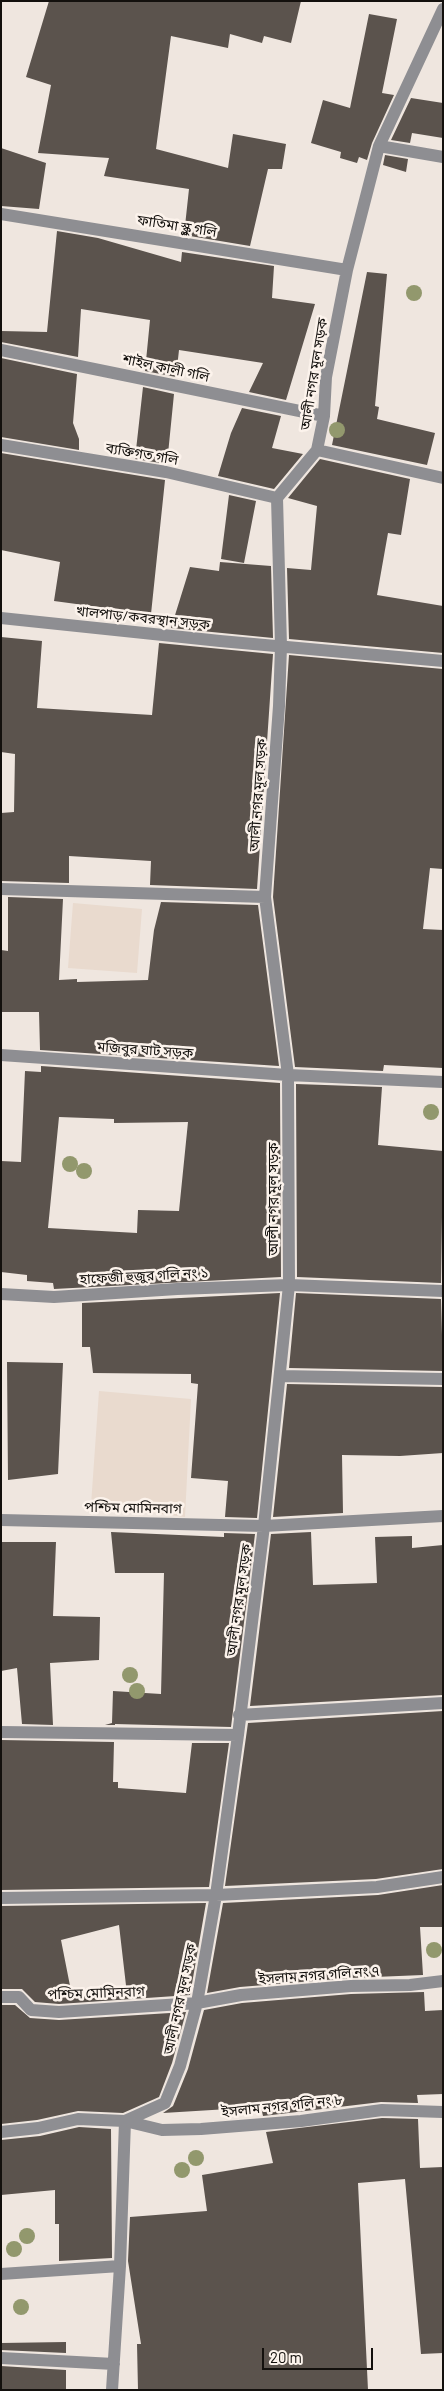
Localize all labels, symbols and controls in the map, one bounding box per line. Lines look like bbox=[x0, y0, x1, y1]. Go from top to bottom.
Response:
street label: ফাতিমা স্কুল গলি bbox=[136, 211, 218, 241]
street label: আলী নগর মূল সড়ক bbox=[297, 317, 331, 431]
street label: শাইল কালী গলি bbox=[121, 351, 211, 385]
street label: ব্যক্তিগত গলি bbox=[104, 439, 180, 469]
street label: খালপাড়/কবরস্থান সড়ক bbox=[75, 603, 211, 633]
street label: আলী নগর মূল সড়ক bbox=[246, 738, 270, 852]
street label: মজিবুর ঘাট সড়ক bbox=[96, 1038, 194, 1062]
street label: আলী নগর মূল সড়ক bbox=[265, 1142, 281, 1256]
street label: হাফেজী হুজুর গলি নং ১ bbox=[79, 1264, 209, 1288]
street label: পশ্চিম মোমিনবাগ bbox=[84, 1499, 182, 1517]
street label: আলী নগর মূল সড়ক bbox=[223, 1543, 255, 1657]
street label: আলী নগর মূল সড়ক bbox=[160, 1942, 200, 2056]
street label: ইসলাম নগর গলি নং ৭ bbox=[258, 1962, 380, 1988]
street label: পশ্চিম মোমিনবাগ bbox=[47, 1983, 145, 2003]
street label: ইসলাম নগর গলি নং ৮ bbox=[221, 2091, 343, 2121]
scale bar bbox=[264, 2338, 375, 2370]
text: 20 m bbox=[270, 2348, 302, 2366]

